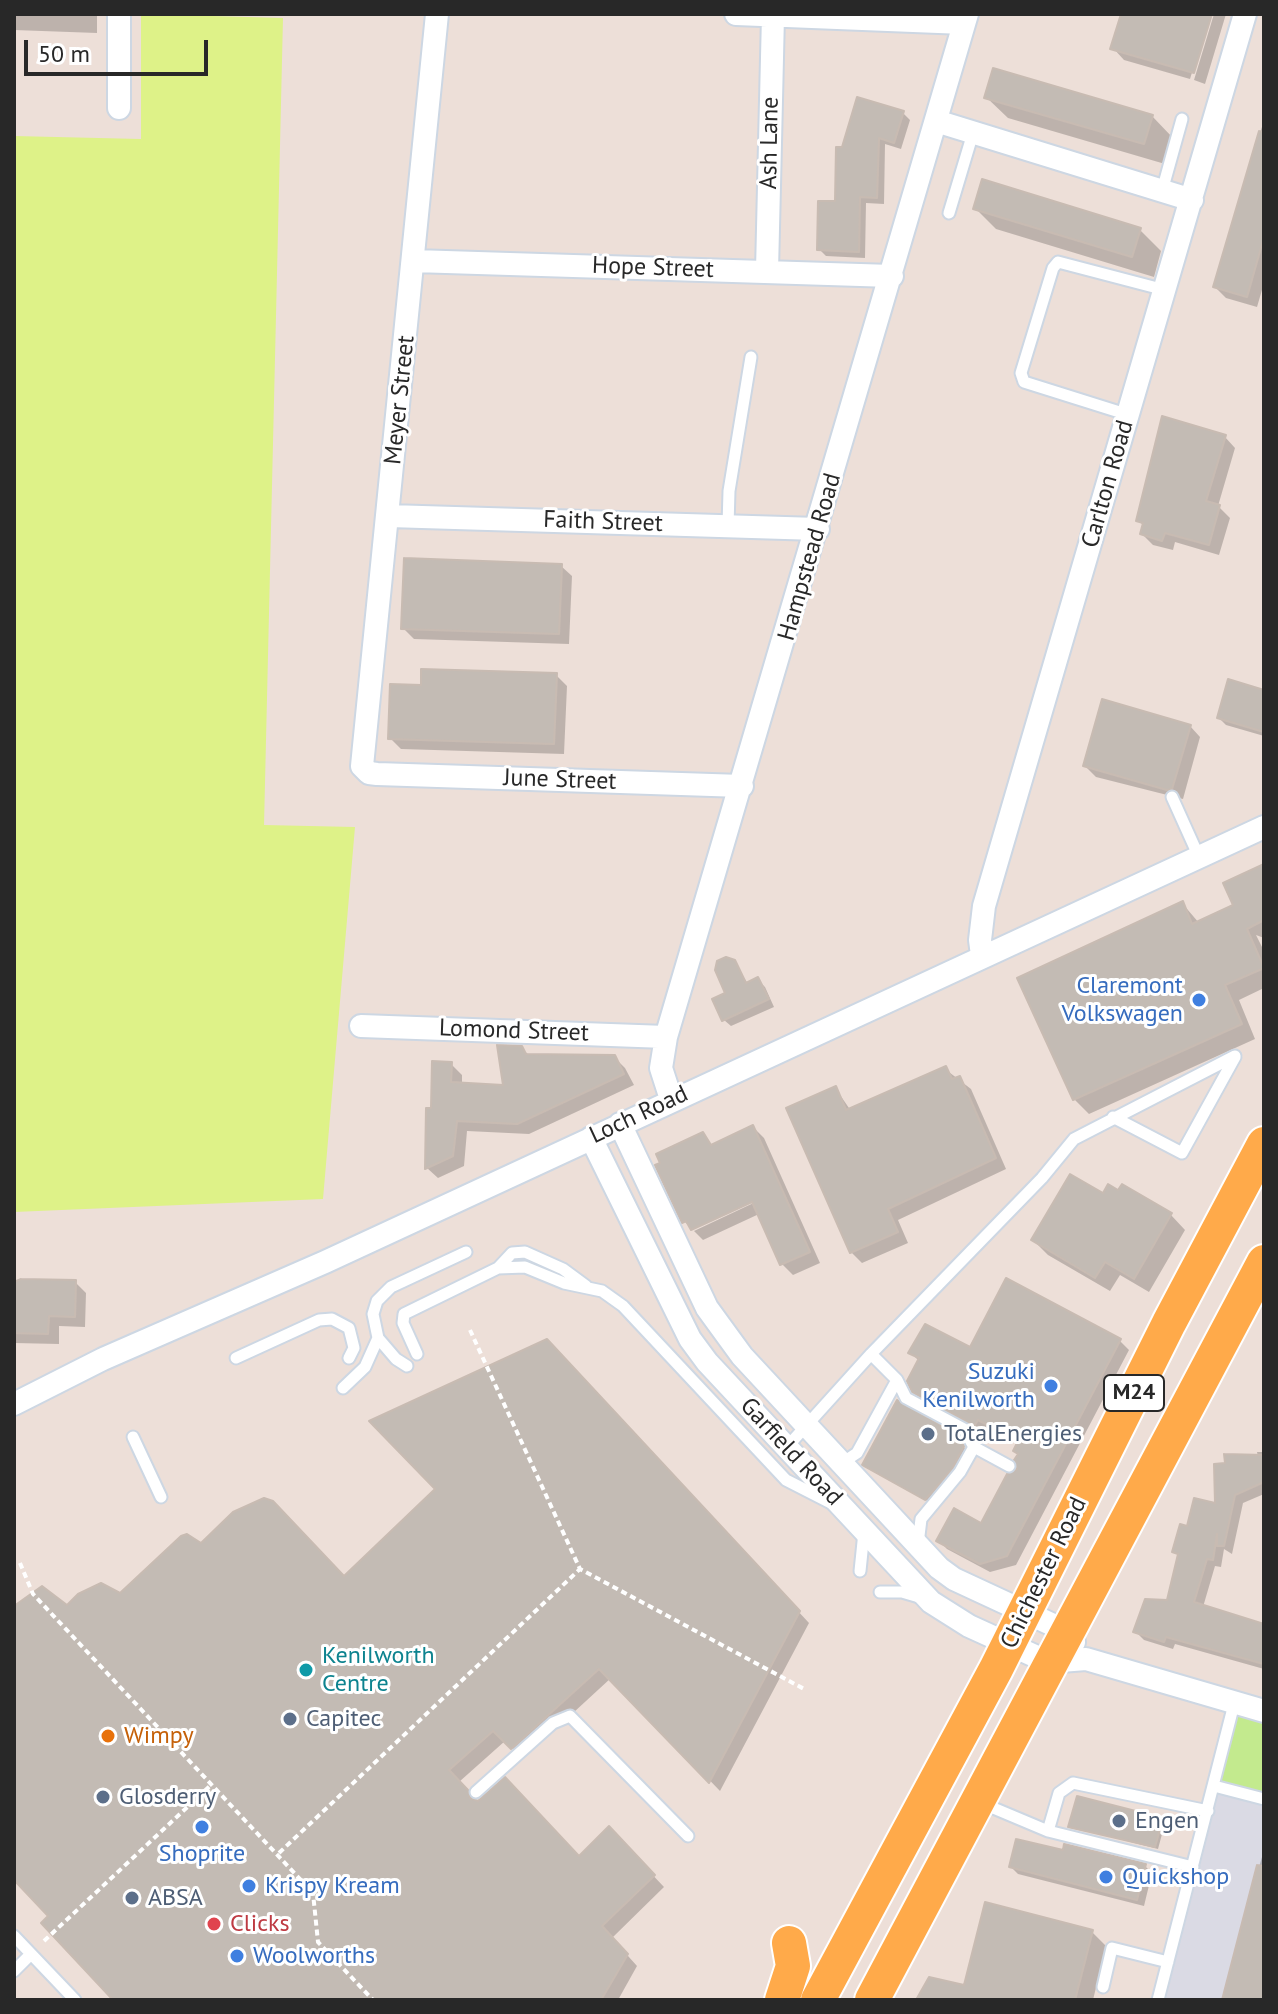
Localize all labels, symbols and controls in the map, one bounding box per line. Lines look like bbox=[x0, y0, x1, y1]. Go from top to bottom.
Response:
scale bar bbox=[28, 24, 212, 74]
text: 50 m bbox=[38, 38, 90, 69]
street label: Ash Lane bbox=[755, 96, 785, 190]
street label: Hope Street bbox=[592, 251, 714, 285]
street label: Meyer Street bbox=[379, 334, 421, 466]
street label: Carlton Road bbox=[1076, 417, 1140, 551]
street label: Hampstead Road bbox=[772, 470, 848, 644]
street label: Faith Street bbox=[543, 506, 663, 538]
street label: June Street bbox=[503, 764, 617, 796]
place label: Claremont Volkswagen bbox=[1062, 972, 1183, 1028]
marker: Claremont Volkswagen bbox=[1190, 991, 1208, 1009]
street label: Lomond Street bbox=[439, 1014, 589, 1048]
street label: Loch Road bbox=[585, 1080, 693, 1150]
place label: Suzuki Kenilworth bbox=[922, 1358, 1035, 1414]
road number: M24 bbox=[1104, 1375, 1164, 1411]
marker: Suzuki Kenilworth bbox=[1042, 1377, 1060, 1395]
street label: Garfield Road bbox=[734, 1392, 848, 1512]
place label: TotalEnergies bbox=[944, 1420, 1082, 1448]
marker: TotalEnergies bbox=[919, 1425, 937, 1443]
street label: Chichester Road bbox=[995, 1493, 1093, 1653]
place label: Kenilworth Centre bbox=[322, 1642, 435, 1698]
marker: Kenilworth Centre bbox=[297, 1661, 315, 1679]
place label: Capitec bbox=[306, 1705, 381, 1733]
marker: Capitec bbox=[281, 1710, 299, 1728]
place label: Wimpy bbox=[124, 1722, 194, 1750]
marker: Wimpy bbox=[99, 1727, 117, 1745]
place label: Glosderry bbox=[119, 1783, 216, 1811]
marker: Glosderry bbox=[94, 1788, 112, 1806]
place label: Engen bbox=[1135, 1807, 1199, 1835]
marker: Engen bbox=[1110, 1812, 1128, 1830]
marker: Shoprite bbox=[193, 1818, 211, 1836]
place label: Shoprite bbox=[159, 1840, 245, 1868]
place label: Quickshop bbox=[1122, 1863, 1229, 1891]
marker: Quickshop bbox=[1097, 1868, 1115, 1886]
place label: Krispy Kream bbox=[265, 1872, 400, 1900]
marker: Krispy Kream bbox=[240, 1877, 258, 1895]
place label: ABSA bbox=[148, 1884, 203, 1912]
marker: ABSA bbox=[123, 1889, 141, 1907]
place label: Clicks bbox=[230, 1910, 290, 1938]
marker: Clicks bbox=[205, 1915, 223, 1933]
place label: Woolworths bbox=[253, 1942, 375, 1970]
marker: Woolworths bbox=[228, 1947, 246, 1965]

